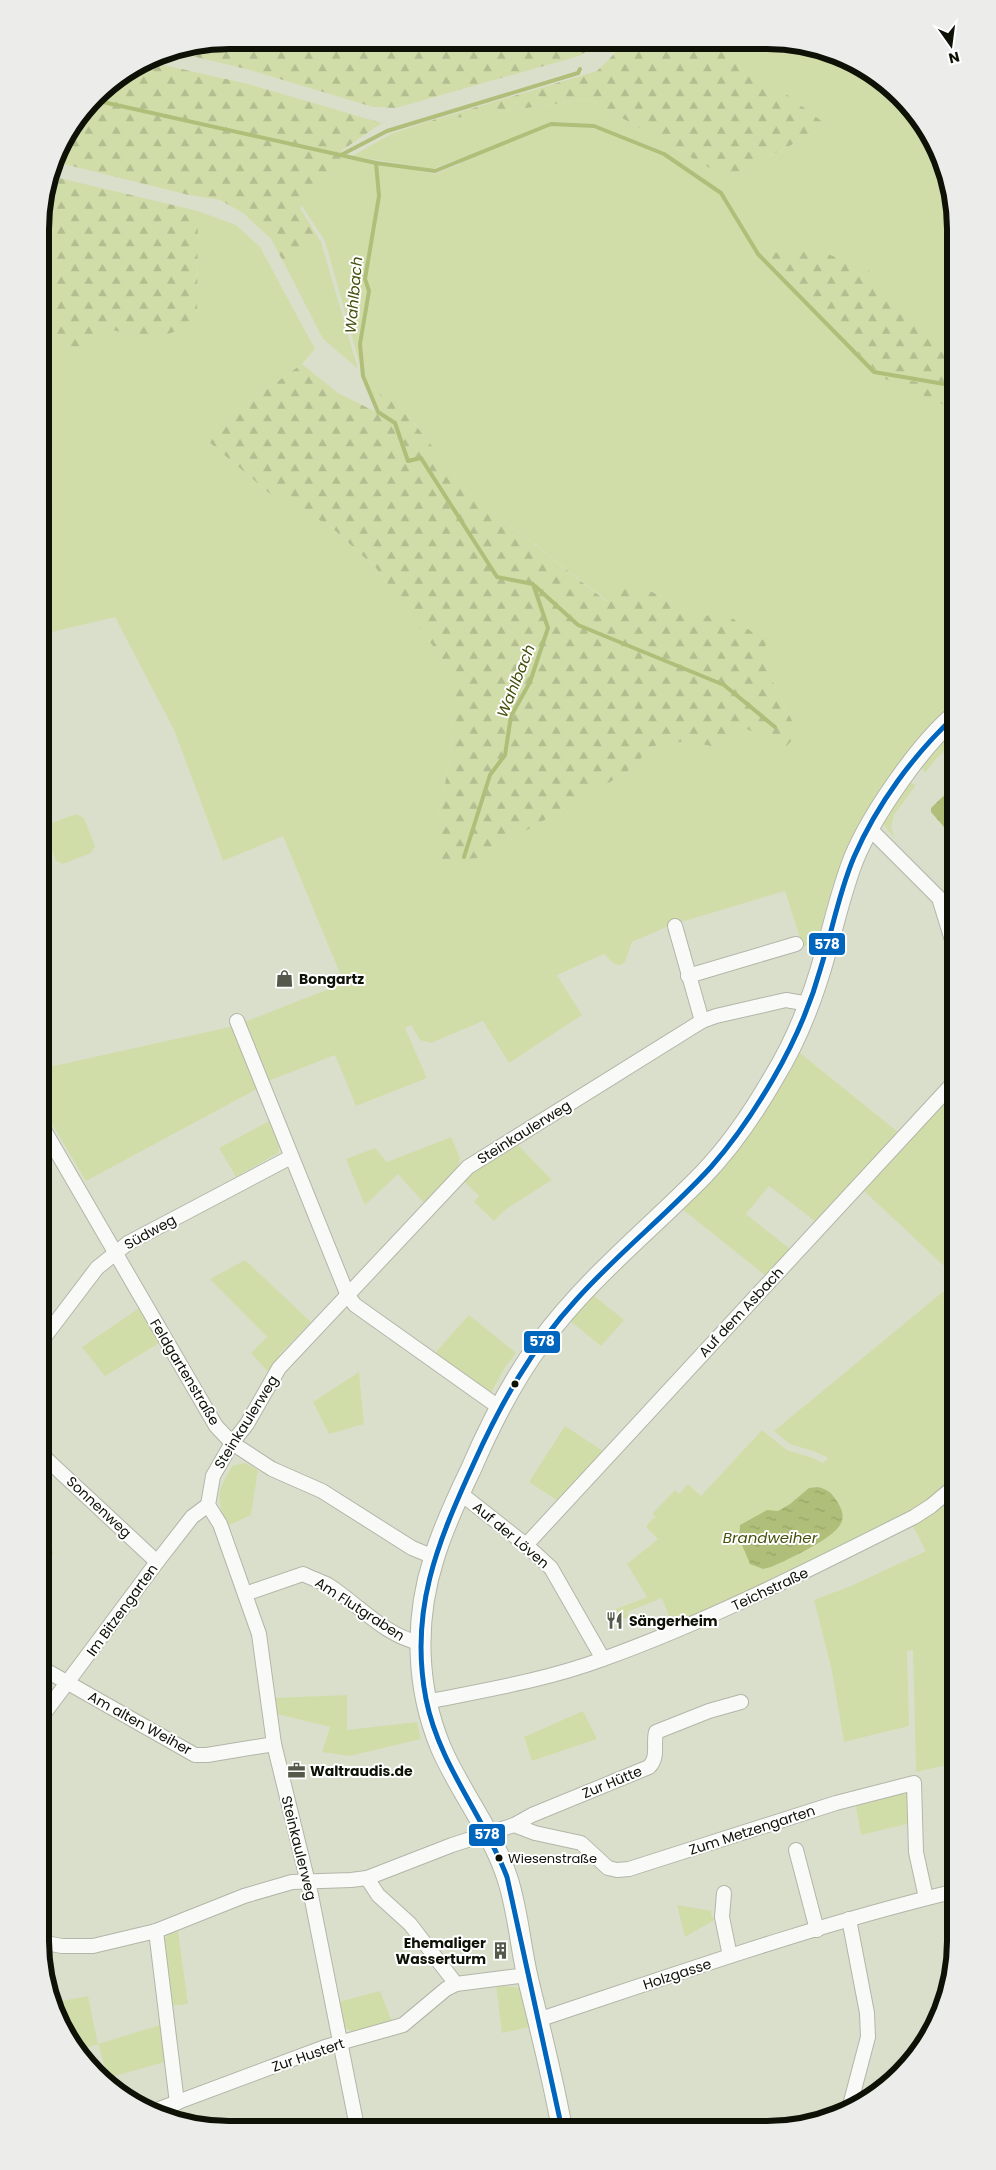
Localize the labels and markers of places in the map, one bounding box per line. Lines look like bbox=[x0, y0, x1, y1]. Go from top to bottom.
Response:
shop icon: Bongartz bbox=[275, 969, 295, 989]
place label: Bongartz bbox=[299, 969, 364, 989]
unlabelled marker bbox=[510, 1379, 520, 1389]
restaurant icon: Sängerheim bbox=[605, 1611, 625, 1631]
place label: Sängerheim bbox=[629, 1611, 718, 1631]
office icon: Waltraudis.de bbox=[286, 1761, 306, 1781]
place label: Waltraudis.de bbox=[310, 1761, 413, 1781]
place label: Wiesenstraße bbox=[508, 1849, 597, 1868]
marker: Wiesenstraße bbox=[494, 1853, 504, 1863]
place label: Ehemaliger Wasserturm bbox=[396, 1933, 486, 1969]
building icon: Ehemaliger Wasserturm bbox=[490, 1941, 510, 1961]

